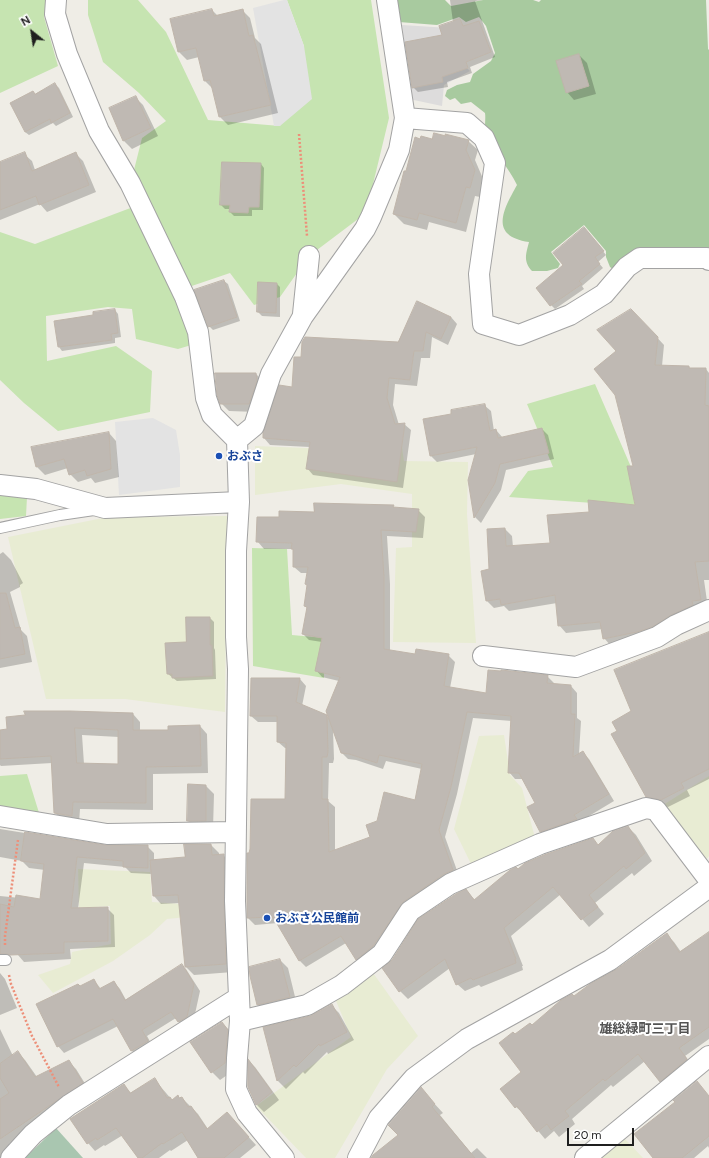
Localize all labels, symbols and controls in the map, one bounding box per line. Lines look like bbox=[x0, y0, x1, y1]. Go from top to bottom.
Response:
north arrow bbox=[12, 12, 52, 52]
text: N bbox=[19, 13, 33, 29]
place label: おぶさ bbox=[227, 449, 263, 463]
marker: おぶさ bbox=[214, 451, 224, 461]
place label: おぶさ公民館前 bbox=[275, 911, 359, 925]
marker: おぶさ公民館前 bbox=[262, 913, 272, 923]
district label: 雄総緑町三丁目 bbox=[600, 1021, 690, 1037]
scale bar bbox=[569, 1120, 636, 1146]
text: 20 m bbox=[574, 1128, 602, 1142]

